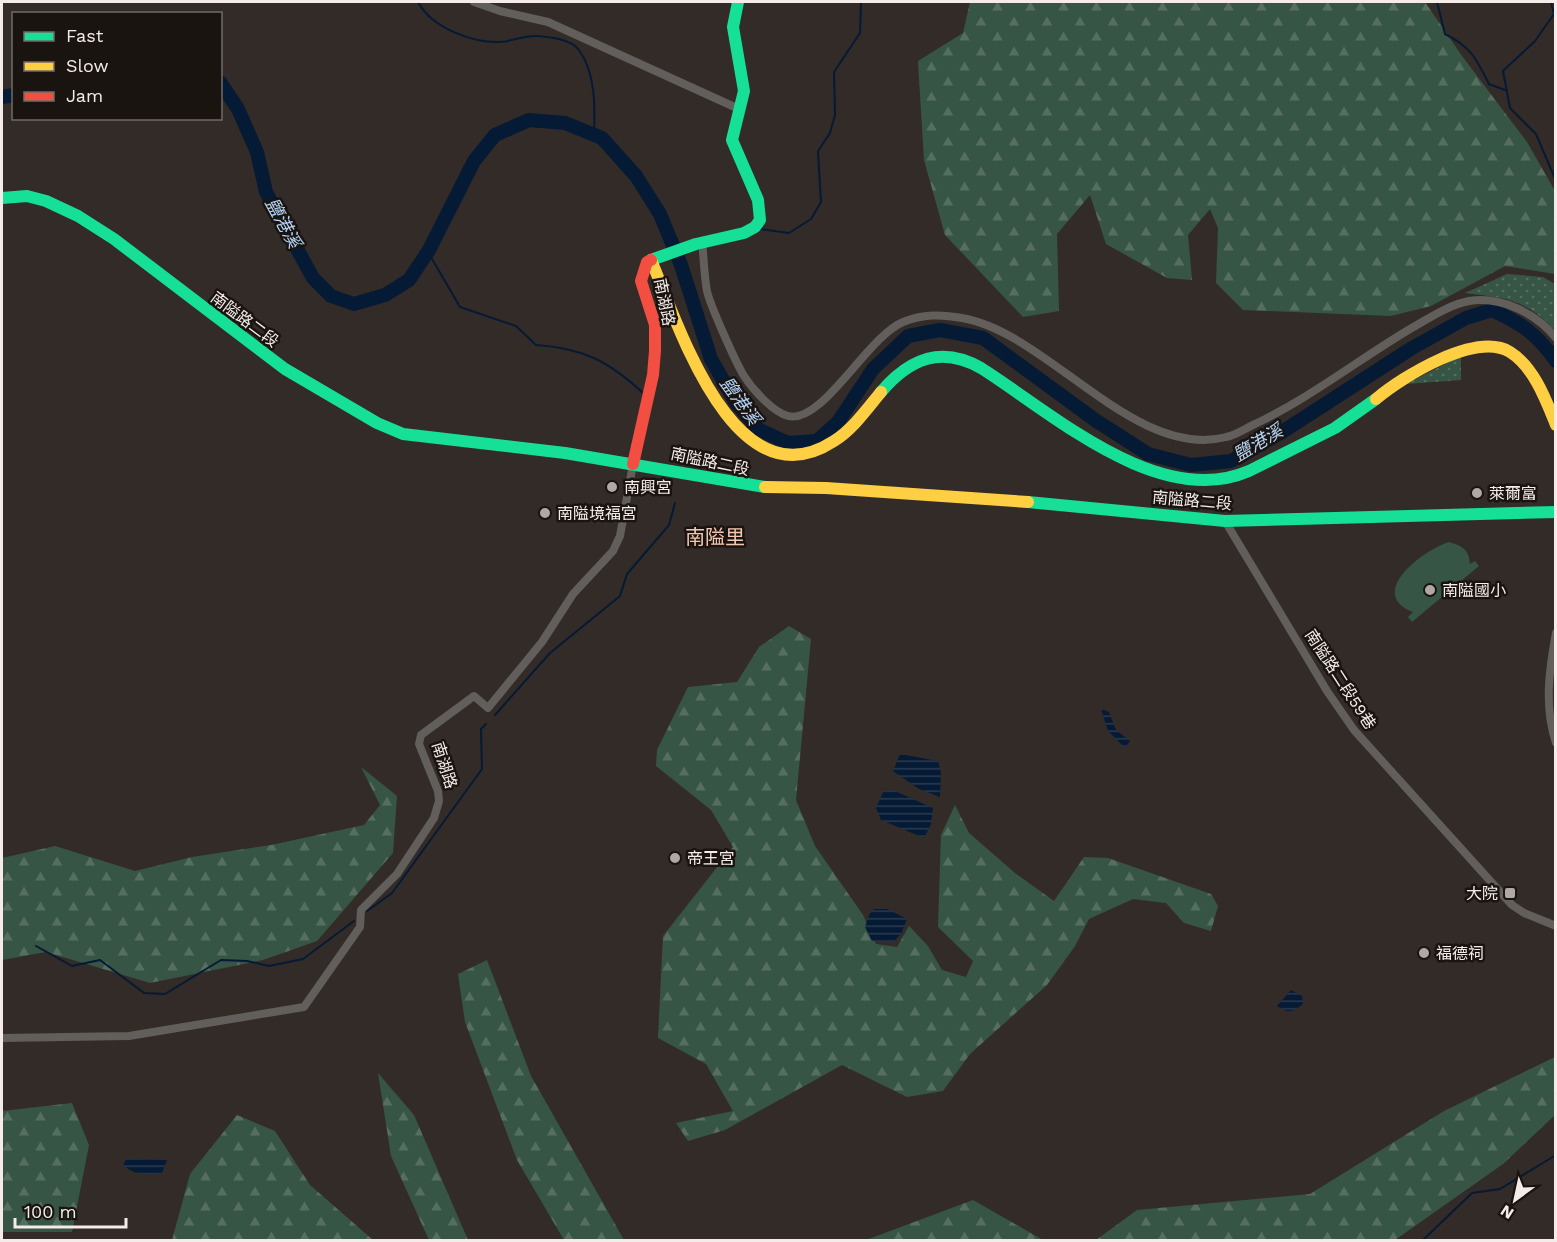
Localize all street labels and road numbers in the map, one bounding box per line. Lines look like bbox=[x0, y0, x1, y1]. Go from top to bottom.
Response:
street label: 南湖路 bbox=[651, 277, 678, 327]
street label: 南隘路二段 bbox=[207, 288, 282, 351]
street label: 南隘路二段 bbox=[669, 444, 751, 479]
street label: 南隘路二段 bbox=[1151, 488, 1233, 513]
street label: 南隘路二段59巷 bbox=[1301, 626, 1380, 733]
street label: 南湖路 bbox=[428, 739, 461, 791]

